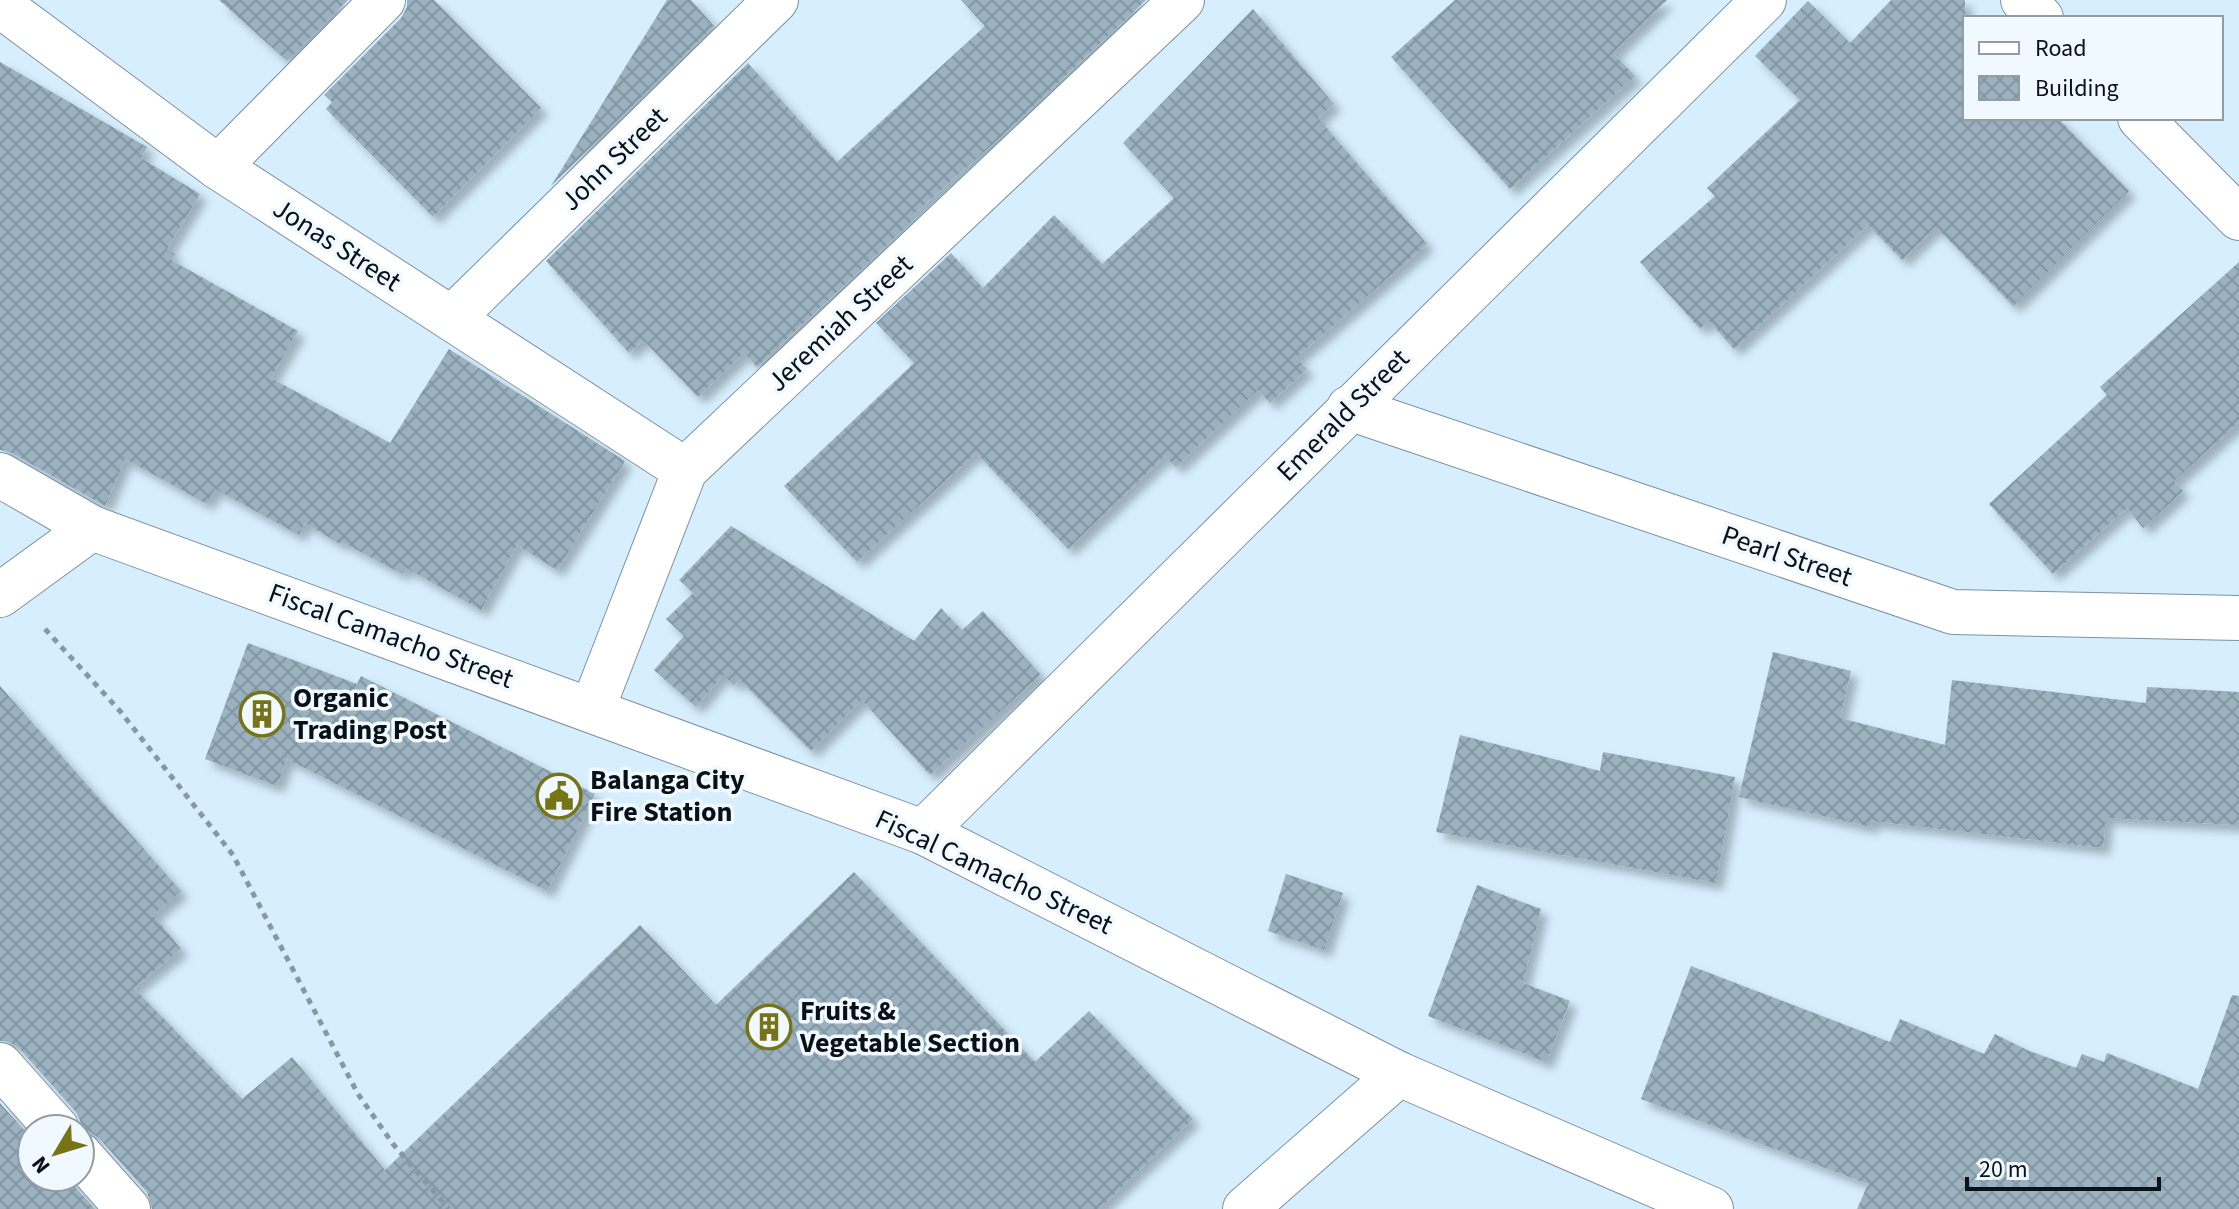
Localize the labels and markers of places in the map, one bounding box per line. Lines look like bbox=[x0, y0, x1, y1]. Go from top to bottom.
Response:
place label: Organic Trading Post bbox=[293, 678, 447, 750]
building icon: Organic Trading Post bbox=[238, 690, 286, 738]
place label: Balanga City Fire Station bbox=[590, 760, 745, 832]
public building icon: Balanga City Fire Station bbox=[535, 772, 583, 820]
place label: Fruits & Vegetable Section bbox=[799, 991, 1020, 1063]
building icon: Fruits & Vegetable Section bbox=[745, 1003, 793, 1051]

